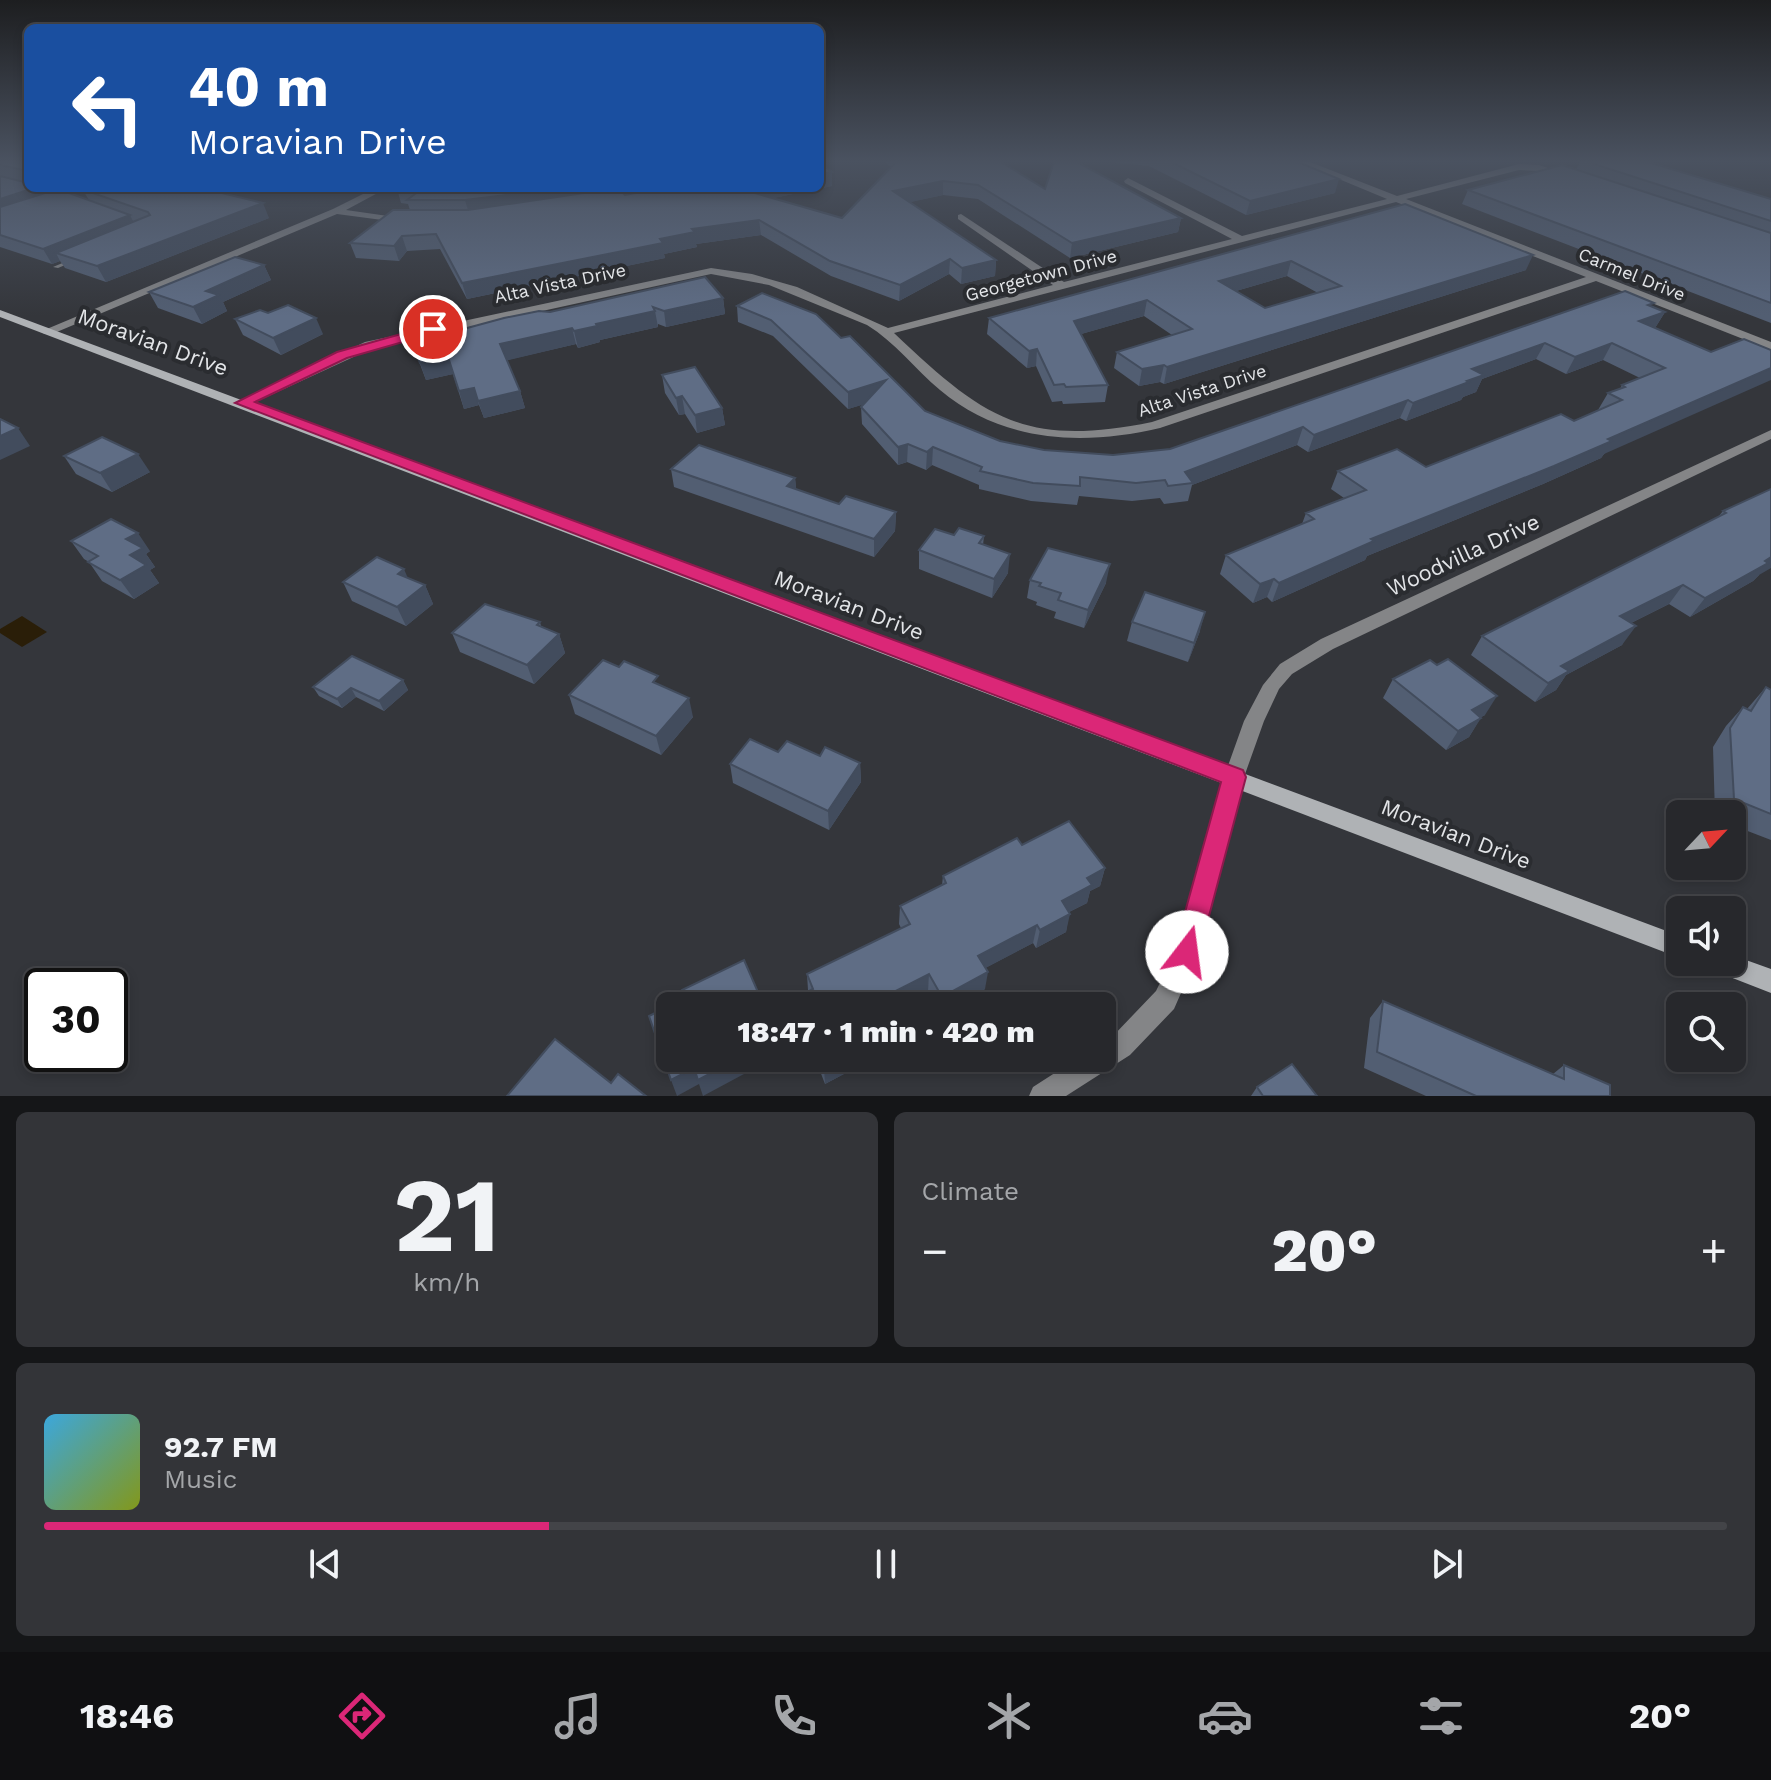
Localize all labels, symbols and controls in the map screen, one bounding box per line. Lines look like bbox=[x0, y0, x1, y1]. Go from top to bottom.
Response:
text: 40 m bbox=[188, 54, 329, 120]
icon: left bbox=[56, 56, 160, 160]
text: Moravian Drive bbox=[188, 121, 447, 163]
street label: Carmel Drive bbox=[1576, 243, 1688, 305]
street label: Georgetown Drive bbox=[963, 245, 1119, 305]
street label: Alta Vista Drive bbox=[492, 259, 628, 307]
pin bbox=[399, 295, 467, 363]
street label: Moravian Drive bbox=[74, 303, 232, 381]
icon: arrive bbox=[411, 307, 455, 351]
street label: Alta Vista Drive bbox=[1135, 359, 1269, 421]
street label: Woodvilla Drive bbox=[1383, 509, 1543, 601]
street label: Moravian Drive bbox=[771, 565, 927, 645]
street label: Moravian Drive bbox=[1378, 794, 1534, 874]
north arrow bbox=[1666, 800, 1746, 880]
map controls bbox=[1666, 800, 1746, 1072]
button: sound bbox=[1666, 896, 1746, 976]
position arrow bbox=[1145, 910, 1229, 994]
speed limit sign: 30 bbox=[24, 968, 128, 1072]
button: search bbox=[1666, 992, 1746, 1072]
text: 18:47 · 1 min · 420 m bbox=[737, 1014, 1035, 1049]
text: 21 bbox=[393, 1154, 500, 1276]
text: Climate bbox=[922, 1176, 1019, 1206]
text: 20° bbox=[1271, 1215, 1377, 1286]
text: − bbox=[922, 1225, 948, 1277]
text: + bbox=[1700, 1225, 1727, 1277]
text: km/h bbox=[413, 1267, 480, 1297]
text: 92.7 FM bbox=[164, 1429, 277, 1464]
text: Music bbox=[164, 1464, 237, 1494]
icon: previous bbox=[303, 1542, 347, 1586]
icon: pause bbox=[864, 1542, 908, 1586]
icon: next bbox=[1425, 1542, 1469, 1586]
icon: directions bbox=[334, 1688, 390, 1744]
icon: music bbox=[550, 1688, 606, 1744]
icon: phone bbox=[766, 1688, 822, 1744]
icon: climate bbox=[981, 1688, 1037, 1744]
icon: car bbox=[1197, 1688, 1253, 1744]
icon: filters bbox=[1413, 1688, 1469, 1744]
text: 18:46 bbox=[80, 1695, 174, 1737]
text: 20° bbox=[1629, 1695, 1691, 1737]

